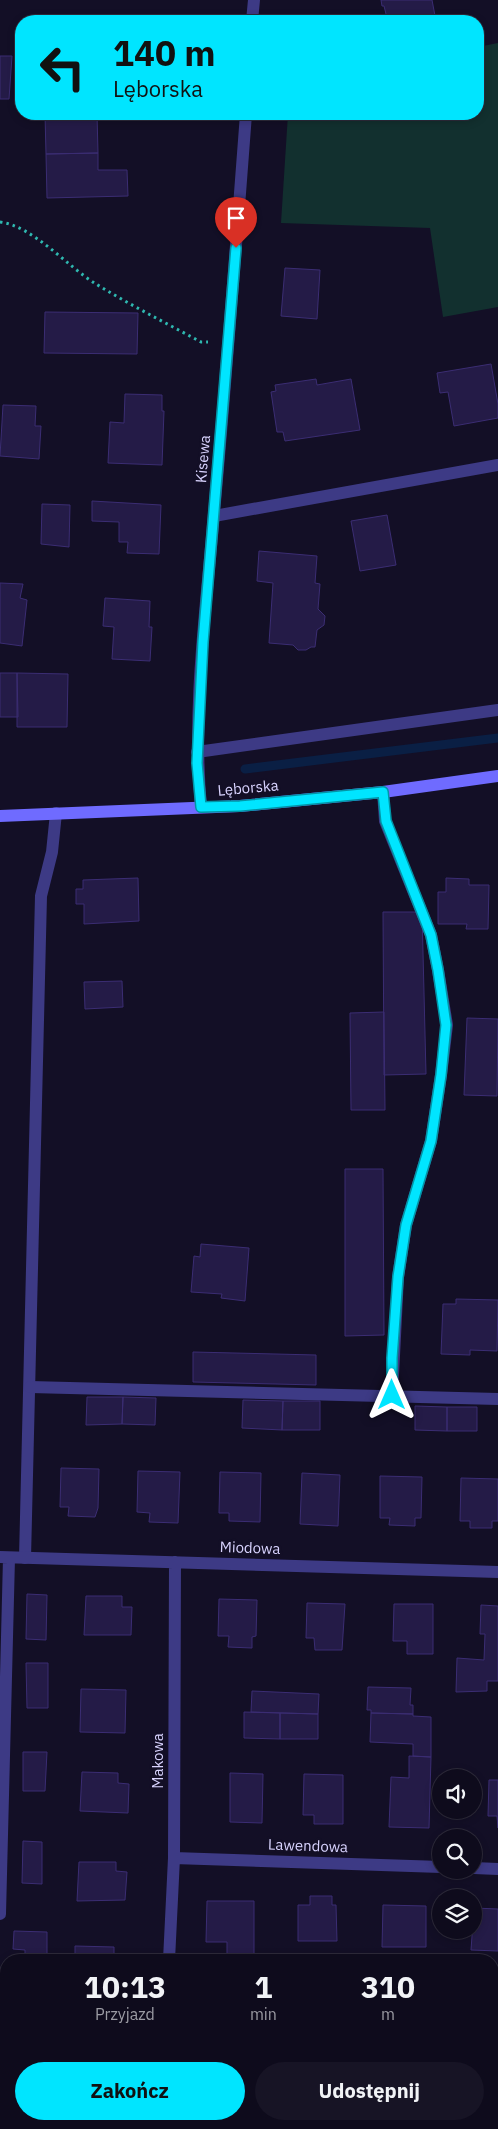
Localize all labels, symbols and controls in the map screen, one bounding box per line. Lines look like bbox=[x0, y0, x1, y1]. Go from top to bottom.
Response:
text: 140 m bbox=[113, 30, 216, 76]
icon: left bbox=[30, 35, 95, 100]
text: Lęborska bbox=[113, 74, 203, 103]
pin bbox=[215, 197, 257, 248]
icon: arrive bbox=[222, 204, 250, 232]
street label: Kisewa bbox=[191, 434, 214, 484]
street label: Lęborska bbox=[217, 775, 279, 800]
position arrow bbox=[365, 1368, 417, 1420]
street label: Miodowa bbox=[219, 1537, 281, 1558]
street label: Makowa bbox=[148, 1733, 167, 1789]
map controls bbox=[432, 1769, 482, 1939]
button: sound bbox=[432, 1769, 482, 1819]
button: search bbox=[432, 1829, 482, 1879]
street label: Lawendowa bbox=[268, 1835, 348, 1856]
button: layers bbox=[432, 1889, 482, 1939]
text: 10:13 bbox=[84, 1967, 166, 2006]
text: 1 bbox=[254, 1967, 272, 2006]
text: 310 bbox=[361, 1967, 415, 2006]
text: Przyjazd bbox=[95, 2004, 155, 2024]
text: min bbox=[250, 2004, 277, 2024]
text: m bbox=[381, 2004, 395, 2024]
button: Zakończ bbox=[15, 2062, 245, 2120]
button: Udostępnij bbox=[255, 2062, 484, 2120]

